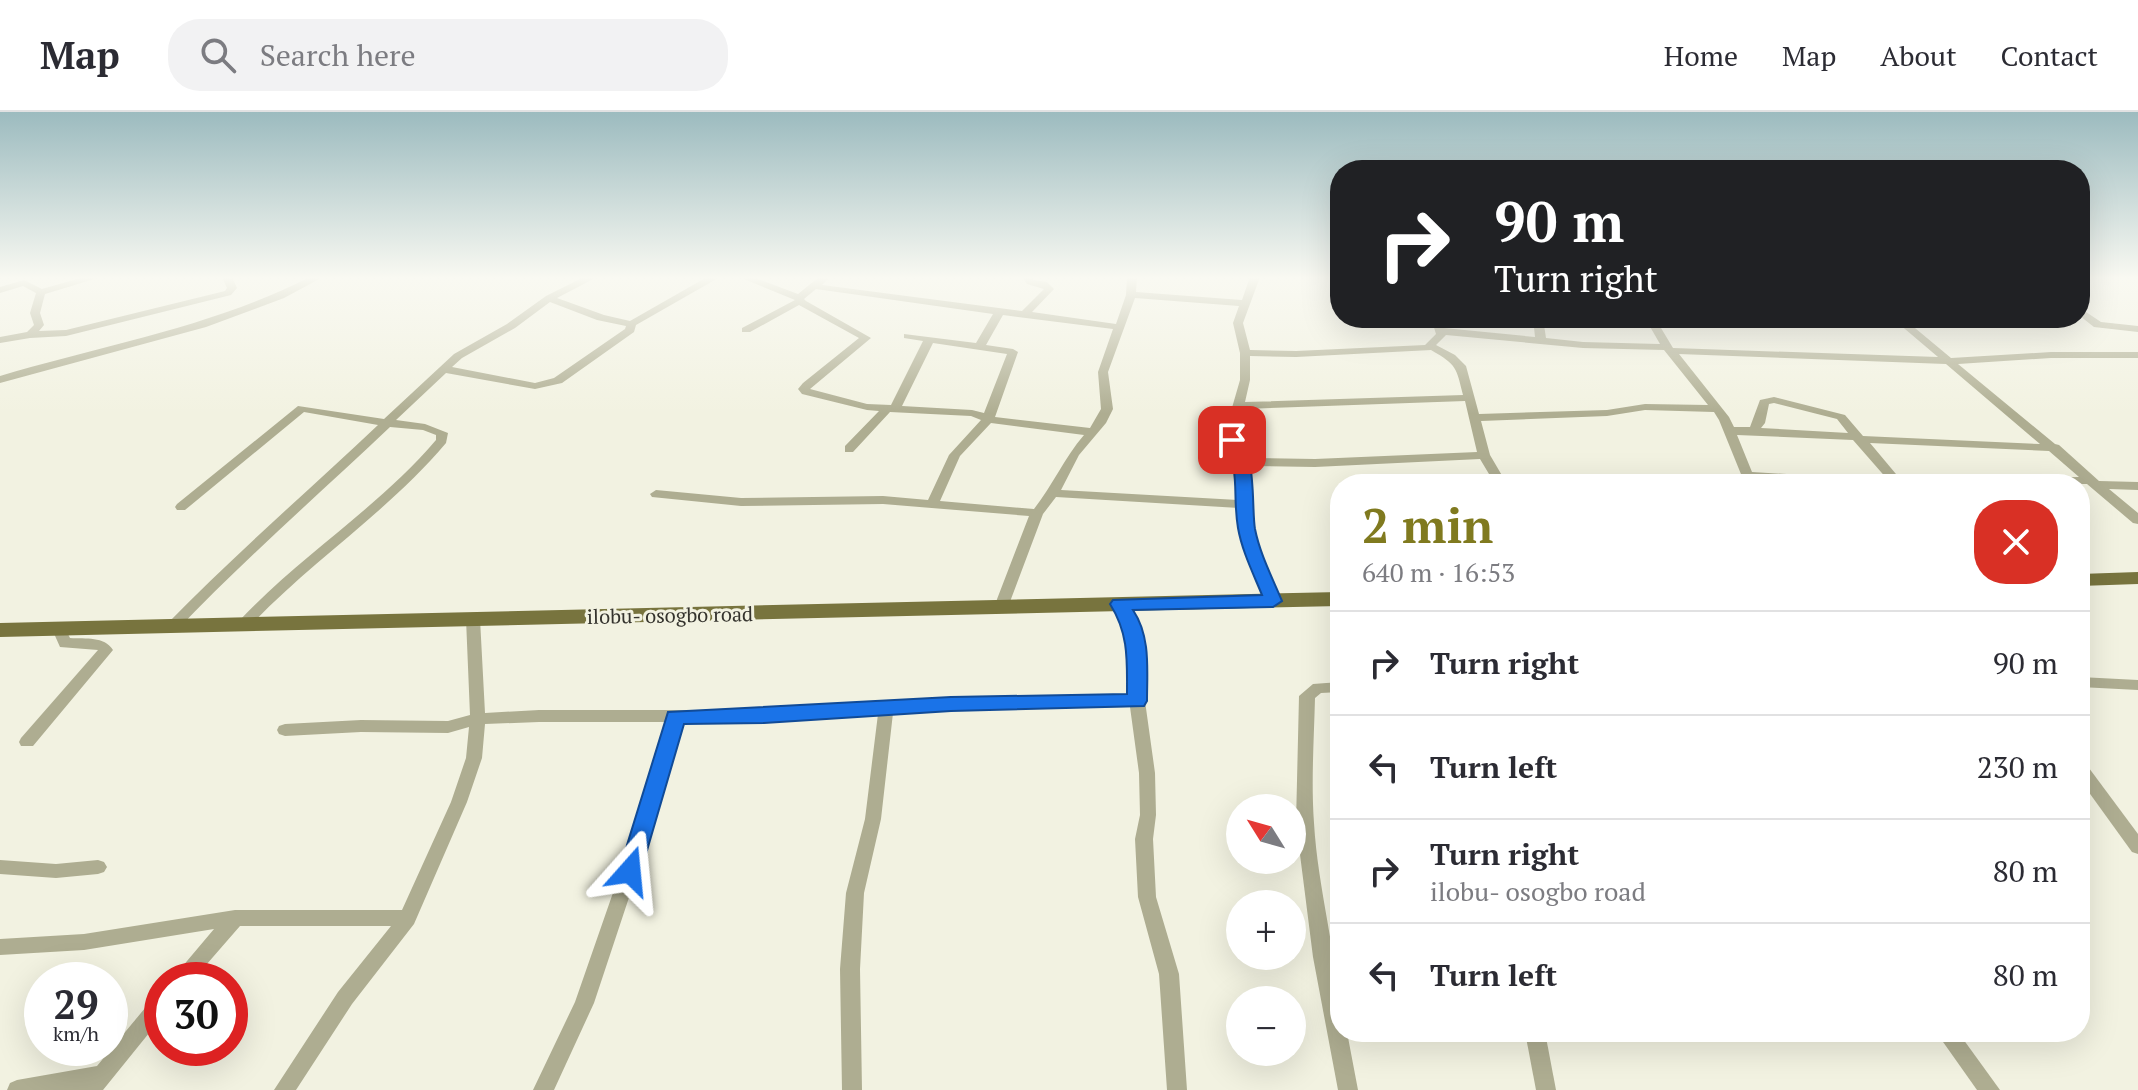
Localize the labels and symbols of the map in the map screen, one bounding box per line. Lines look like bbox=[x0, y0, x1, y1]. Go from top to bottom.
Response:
pin bbox=[1198, 406, 1266, 474]
street label: ilobu- osogbo road bbox=[587, 600, 753, 630]
north arrow bbox=[1226, 794, 1306, 874]
position arrow bbox=[588, 829, 672, 913]
speed limit sign: 30 bbox=[144, 962, 248, 1066]

